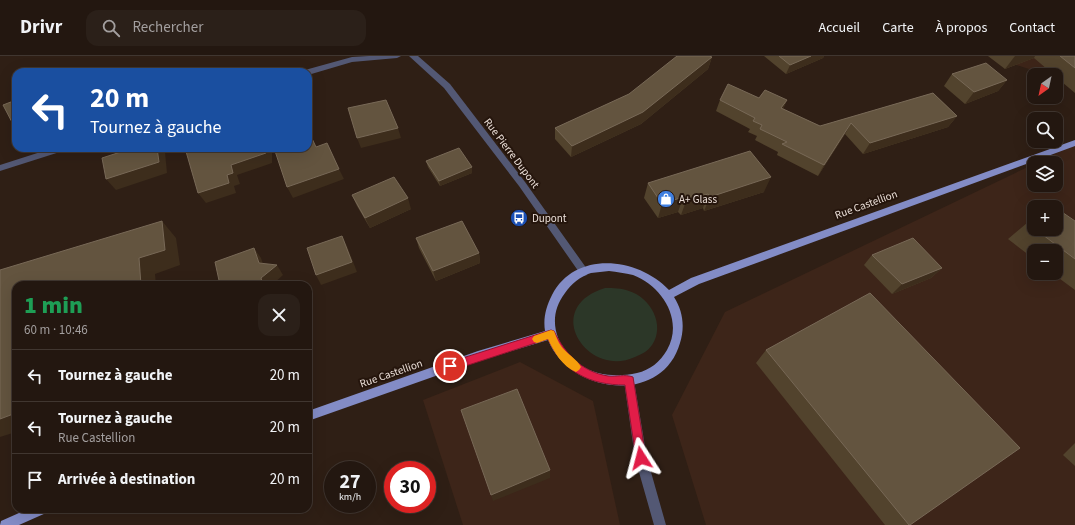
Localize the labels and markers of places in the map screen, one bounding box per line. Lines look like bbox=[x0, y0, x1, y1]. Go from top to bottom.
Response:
shop icon: A+ Glass bbox=[656, 189, 676, 209]
place label: A+ Glass bbox=[679, 192, 717, 207]
bus stop icon: Dupont bbox=[509, 208, 529, 228]
place label: Dupont bbox=[532, 211, 567, 226]
pin bbox=[433, 349, 467, 383]

